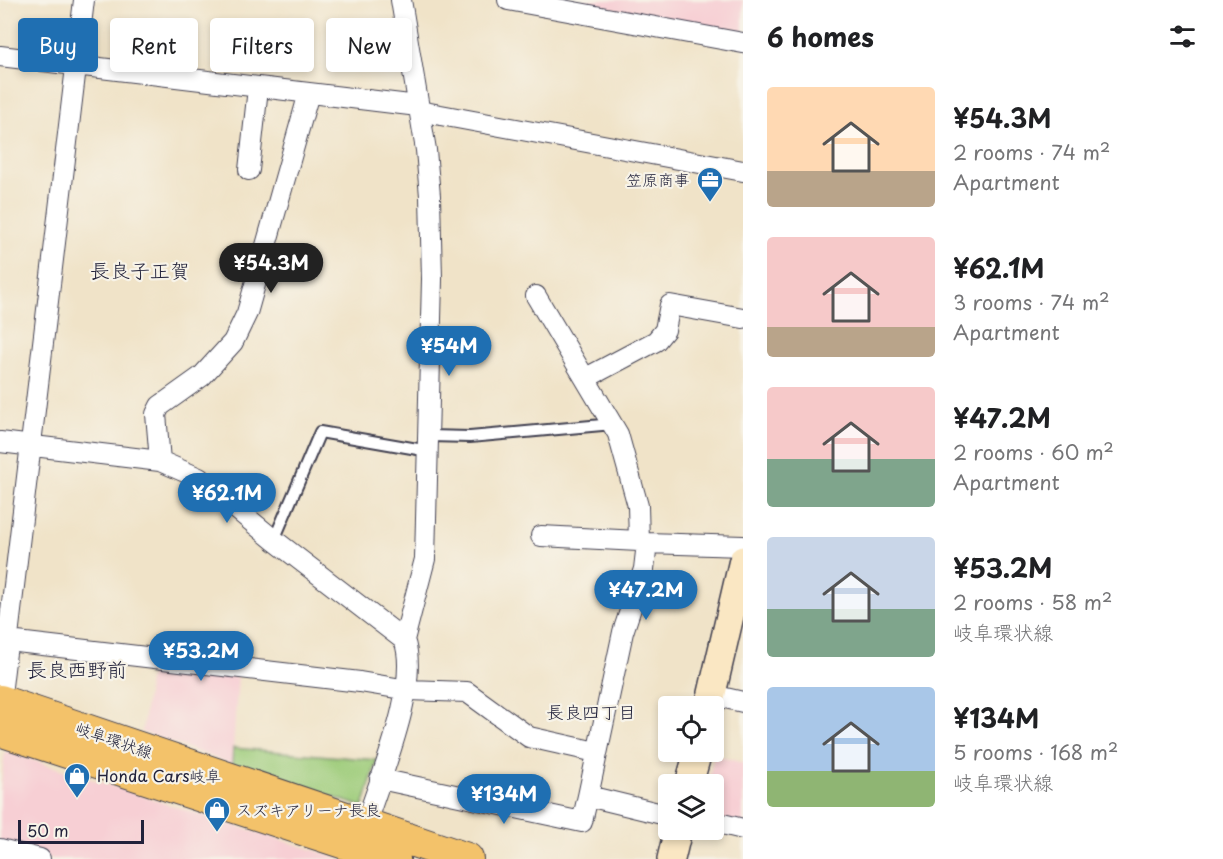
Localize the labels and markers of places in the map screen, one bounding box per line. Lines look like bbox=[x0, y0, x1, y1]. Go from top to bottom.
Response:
office icon: 笠原商事 bbox=[695, 165, 725, 203]
place label: 笠原商事 bbox=[626, 167, 690, 191]
pin: ¥54.3M bbox=[222, 243, 320, 294]
pin: ¥54M bbox=[413, 326, 485, 377]
pin: ¥62.1M bbox=[178, 473, 276, 524]
pin: ¥47.2M bbox=[597, 570, 695, 621]
pin: ¥53.2M bbox=[152, 631, 250, 682]
shop icon: Honda Cars岐阜 bbox=[62, 761, 92, 799]
place label: Honda Cars岐阜 bbox=[97, 763, 222, 787]
pin: ¥134M bbox=[462, 774, 546, 825]
shop icon: スズキアリーナ長良 bbox=[202, 795, 232, 833]
place label: スズキアリーナ長良 bbox=[236, 797, 381, 821]

